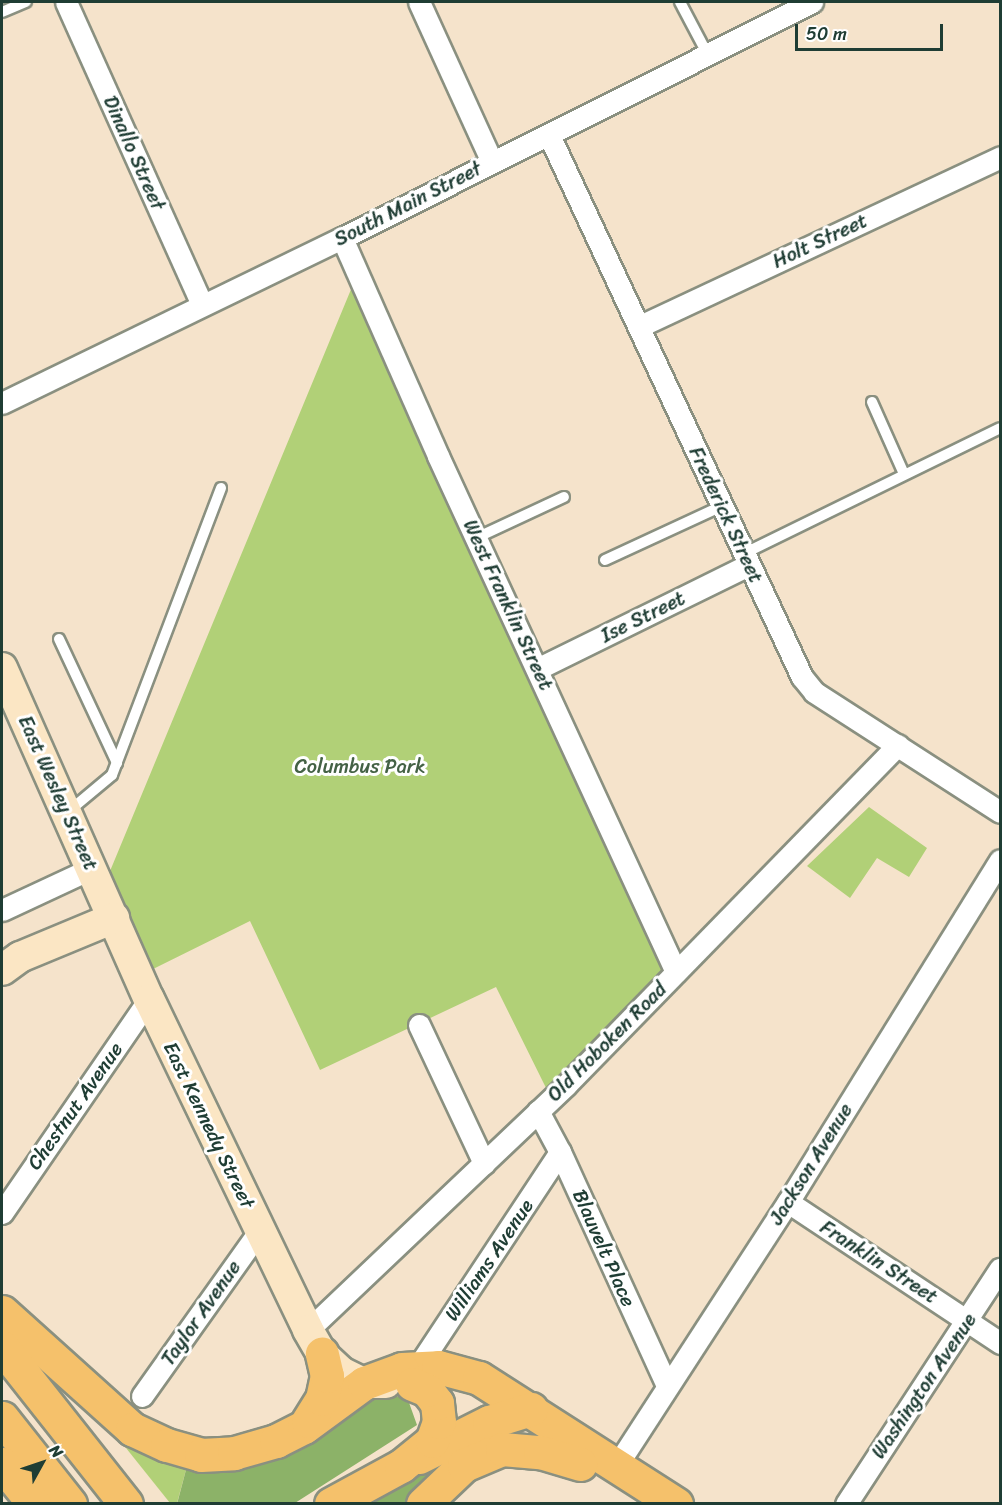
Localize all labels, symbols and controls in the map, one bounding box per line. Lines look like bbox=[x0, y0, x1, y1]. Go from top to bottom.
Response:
scale bar bbox=[798, 12, 946, 50]
text: 50 m bbox=[806, 18, 847, 50]
street label: Dinallo Street bbox=[98, 92, 170, 214]
street label: South Main Street bbox=[330, 156, 486, 252]
street label: Holt Street bbox=[769, 209, 871, 273]
street label: Frederick Street bbox=[684, 443, 768, 587]
street label: West Franklin Street bbox=[458, 516, 558, 694]
street label: Ise Street bbox=[597, 586, 689, 648]
street label: East Wesley Street bbox=[13, 711, 103, 875]
park label: Columbus Park bbox=[294, 754, 426, 778]
street label: Old Hoboken Road bbox=[542, 977, 672, 1107]
street label: Chestnut Avenue bbox=[22, 1038, 128, 1174]
street label: East Kennedy Street bbox=[158, 1038, 260, 1212]
street label: Jackson Avenue bbox=[764, 1099, 858, 1229]
street label: Blauvelt Place bbox=[567, 1186, 641, 1310]
street label: Williams Avenue bbox=[439, 1195, 539, 1325]
street label: Franklin Street bbox=[815, 1215, 943, 1309]
street label: Taylor Avenue bbox=[156, 1256, 246, 1370]
street label: Washington Avenue bbox=[866, 1309, 982, 1463]
north arrow bbox=[12, 1433, 72, 1493]
text: N bbox=[41, 1438, 71, 1465]

